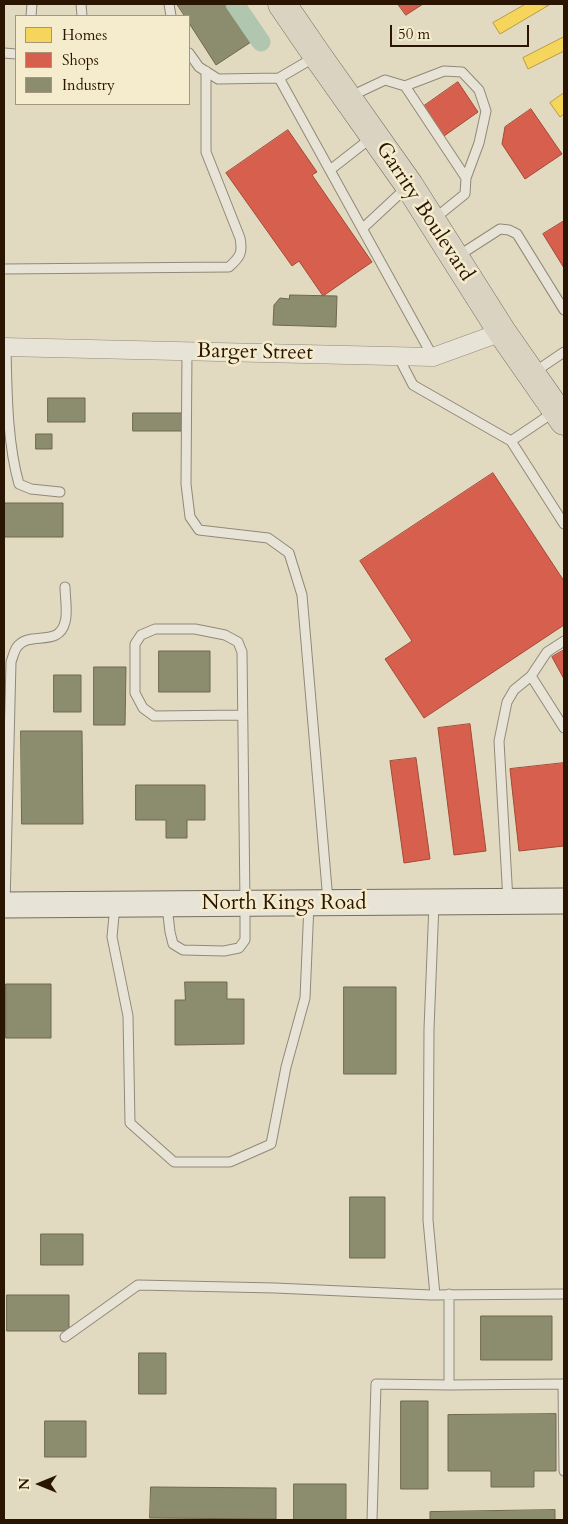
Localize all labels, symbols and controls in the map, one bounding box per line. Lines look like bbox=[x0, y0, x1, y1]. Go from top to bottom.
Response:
legend bbox=[15, 15, 190, 105]
scale bar bbox=[393, 15, 532, 47]
text: 50 m bbox=[398, 24, 430, 44]
text: Homes bbox=[62, 25, 107, 45]
text: Shops bbox=[62, 50, 99, 70]
text: Industry bbox=[62, 75, 115, 95]
street label: Garrity Boulevard bbox=[370, 138, 478, 286]
street label: Barger Street bbox=[197, 339, 313, 367]
street label: North Kings Road bbox=[202, 891, 366, 917]
north arrow bbox=[15, 1459, 65, 1509]
text: N bbox=[15, 1478, 34, 1490]

